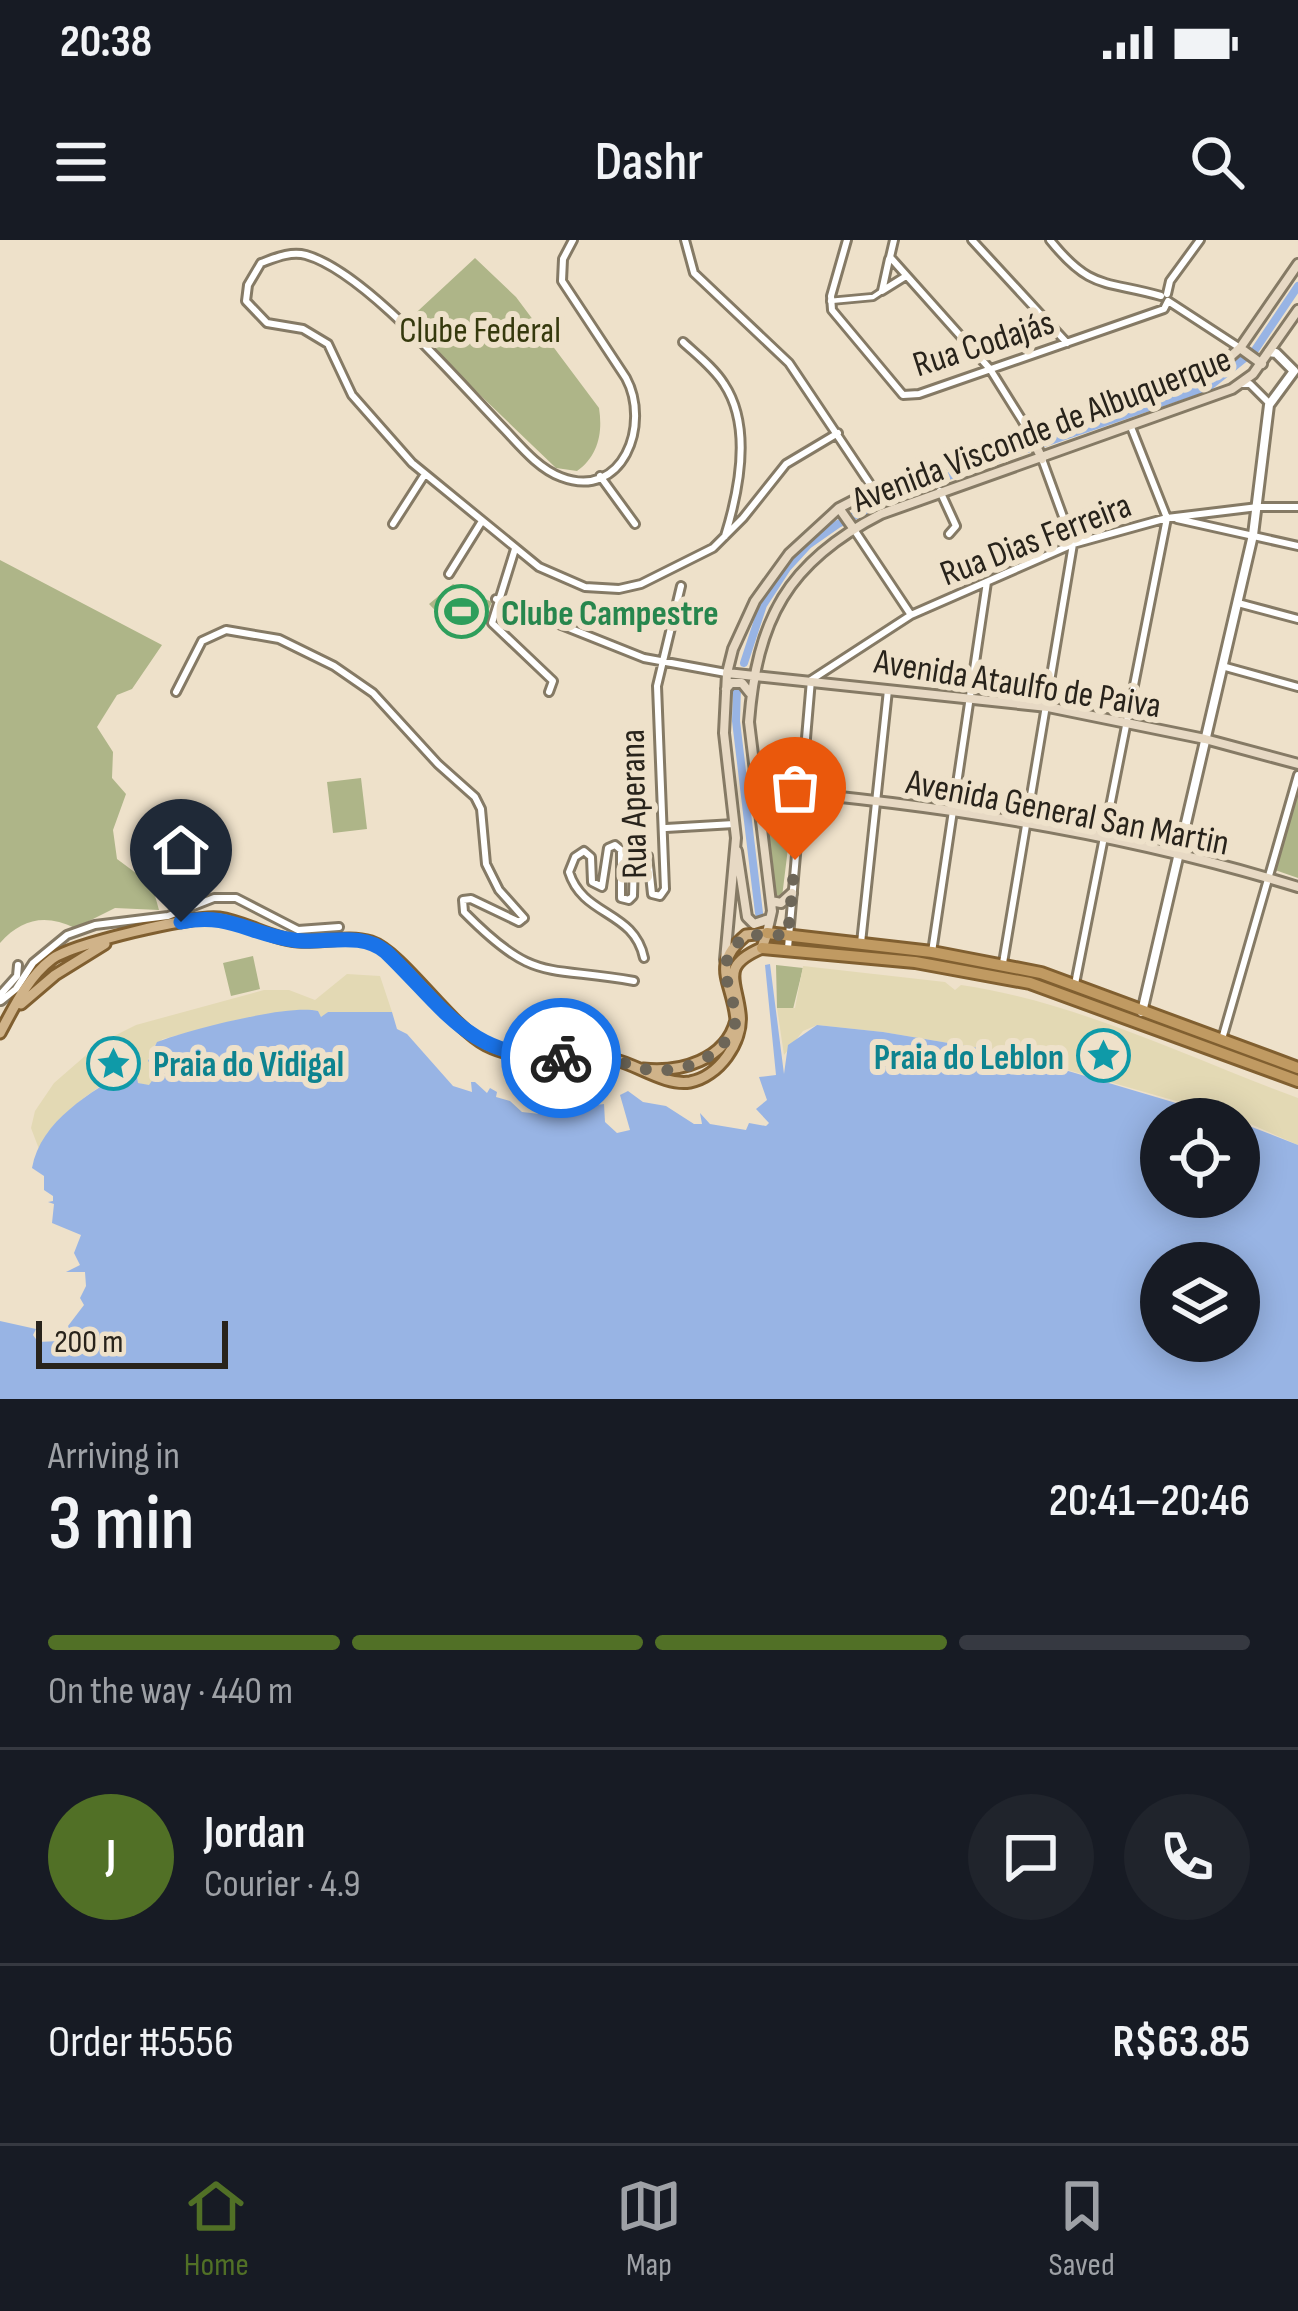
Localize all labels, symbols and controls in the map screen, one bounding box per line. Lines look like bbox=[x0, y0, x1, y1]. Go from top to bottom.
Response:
text: 20:38 bbox=[60, 15, 152, 70]
icon: menu bbox=[48, 129, 114, 195]
icon: search bbox=[1184, 129, 1250, 195]
text: Dashr bbox=[595, 130, 703, 195]
street label: Rua Codajás bbox=[908, 301, 1060, 387]
park label: Clube Federal bbox=[399, 310, 561, 353]
street label: Avenida Visconde de Albuquerque bbox=[846, 338, 1237, 523]
street label: Rua Dias Ferreira bbox=[935, 484, 1137, 596]
sports icon: Clube Campestre bbox=[434, 584, 490, 640]
place label: Clube Campestre bbox=[501, 593, 719, 636]
street label: Avenida Ataulfo de Paiva bbox=[870, 640, 1164, 728]
street label: Rua Aperana bbox=[612, 729, 657, 879]
pin bbox=[744, 737, 846, 860]
icon: bag bbox=[762, 755, 828, 821]
street label: Avenida General San Martin bbox=[902, 761, 1232, 866]
pin bbox=[130, 799, 232, 922]
icon: home bbox=[148, 817, 214, 883]
courier bbox=[501, 998, 621, 1118]
icon: bike bbox=[528, 1025, 594, 1091]
place icon: Praia do Leblon bbox=[1075, 1028, 1131, 1084]
place icon: Praia do Vidigal bbox=[86, 1035, 142, 1091]
place label: Praia do Leblon bbox=[874, 1037, 1064, 1080]
place label: Praia do Vidigal bbox=[153, 1044, 344, 1087]
map controls bbox=[1140, 1098, 1260, 1362]
button: locate bbox=[1140, 1098, 1260, 1218]
button: layers bbox=[1140, 1242, 1260, 1362]
scale bar bbox=[36, 1315, 228, 1368]
text: 200 m bbox=[54, 1322, 123, 1362]
text: Arriving in bbox=[48, 1433, 180, 1480]
text: 20:41–20:46 bbox=[1049, 1474, 1250, 1529]
text: 3 min bbox=[48, 1478, 195, 1571]
text: On the way · 440 m bbox=[48, 1668, 293, 1715]
button: chat bbox=[968, 1794, 1094, 1920]
button: phone bbox=[1124, 1794, 1250, 1920]
text: Jordan bbox=[204, 1806, 305, 1861]
text: J bbox=[106, 1829, 116, 1884]
text: Courier · 4.9 bbox=[204, 1861, 361, 1908]
text: Order #5556 bbox=[48, 2015, 234, 2070]
text: R$63.85 bbox=[1112, 2015, 1250, 2070]
tab: Home bbox=[183, 2173, 249, 2285]
tab: Map bbox=[616, 2173, 682, 2285]
tab: Saved bbox=[1049, 2173, 1115, 2285]

